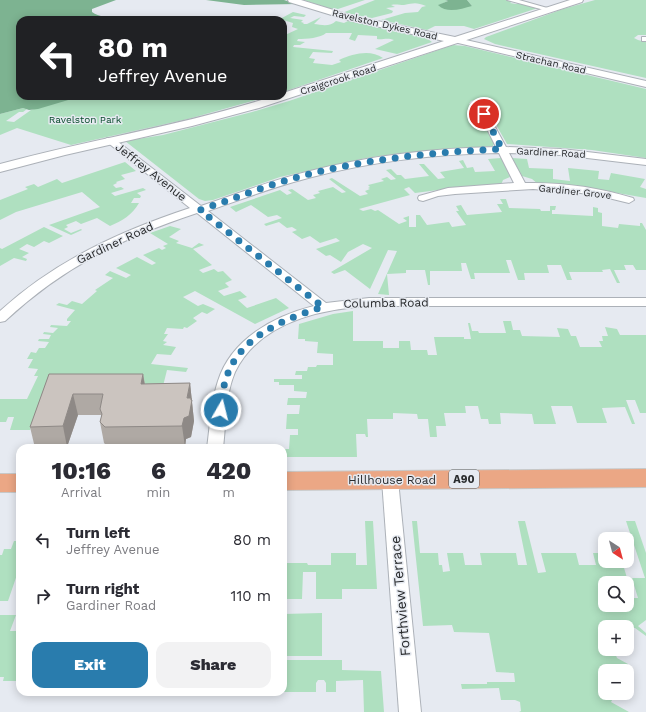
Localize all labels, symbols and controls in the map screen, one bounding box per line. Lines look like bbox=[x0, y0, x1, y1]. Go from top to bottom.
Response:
street label: Ravelston Dykes Road bbox=[331, 7, 439, 42]
text: 80 m bbox=[98, 31, 168, 64]
icon: left bbox=[32, 32, 84, 84]
street label: Strachan Road bbox=[515, 49, 587, 76]
street label: Craigcrook Road bbox=[299, 62, 378, 97]
text: Jeffrey Avenue bbox=[98, 65, 227, 86]
pin bbox=[467, 97, 501, 131]
icon: arrive bbox=[473, 103, 495, 125]
park label: Ravelston Park bbox=[49, 114, 122, 125]
street label: Jeffrey Avenue bbox=[113, 140, 189, 204]
street label: Gardiner Road bbox=[516, 145, 586, 160]
street label: Gardiner Grove bbox=[538, 182, 612, 201]
street label: Gardiner Road bbox=[74, 219, 156, 267]
street label: Columba Road bbox=[343, 295, 429, 311]
position arrow bbox=[200, 389, 242, 431]
text: 10:16 bbox=[52, 457, 111, 485]
text: 6 bbox=[151, 457, 166, 485]
text: 420 bbox=[206, 457, 251, 485]
road number: A90 bbox=[449, 470, 479, 488]
street label: Hillhouse Road bbox=[348, 473, 436, 487]
text: Arrival bbox=[61, 485, 101, 500]
text: min bbox=[146, 485, 170, 500]
text: m bbox=[222, 485, 235, 500]
text: Turn left bbox=[66, 524, 130, 542]
icon: left bbox=[32, 529, 54, 551]
text: 80 m bbox=[233, 531, 271, 549]
north arrow bbox=[598, 532, 634, 568]
map controls bbox=[598, 532, 634, 700]
street label: Forthview Terrace bbox=[387, 535, 413, 657]
text: Jeffrey Avenue bbox=[66, 542, 159, 557]
button: search bbox=[598, 576, 634, 612]
text: Turn right bbox=[66, 580, 139, 598]
icon: right bbox=[32, 585, 54, 607]
text: 110 m bbox=[231, 587, 271, 605]
text: Gardiner Road bbox=[66, 598, 156, 613]
button: + bbox=[598, 620, 634, 656]
button: Exit bbox=[32, 642, 148, 688]
button: Share bbox=[156, 642, 271, 688]
button: − bbox=[598, 664, 634, 700]

